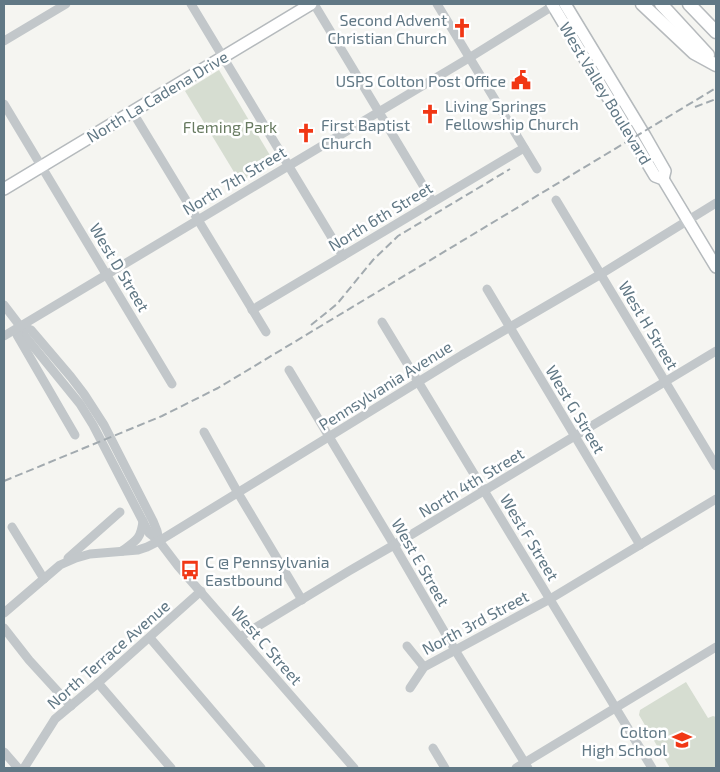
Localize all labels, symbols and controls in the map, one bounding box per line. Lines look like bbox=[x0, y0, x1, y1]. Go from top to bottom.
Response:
place label: Second Advent Christian Church bbox=[327, 10, 447, 47]
church icon: Second Advent Christian Church bbox=[451, 17, 473, 39]
street label: West Valley Boulevard bbox=[556, 18, 656, 168]
street label: North La Cadena Drive bbox=[83, 46, 231, 146]
public building icon: USPS Colton Post Office bbox=[510, 69, 532, 91]
place label: USPS Colton Post Office bbox=[335, 71, 506, 90]
place label: Living Springs Fellowship Church bbox=[445, 96, 579, 133]
church icon: Living Springs Fellowship Church bbox=[419, 103, 441, 125]
place label: First Baptist Church bbox=[321, 115, 410, 152]
park label: Fleming Park bbox=[183, 117, 277, 136]
church icon: First Baptist Church bbox=[295, 122, 317, 144]
street label: North 7th Street bbox=[179, 142, 289, 218]
street label: North 6th Street bbox=[324, 177, 436, 255]
street label: West D Street bbox=[86, 219, 154, 315]
street label: West H Street bbox=[615, 277, 683, 373]
street label: Pennsylvania Avenue bbox=[315, 336, 455, 434]
street label: West G Street bbox=[542, 362, 610, 456]
street label: North 4th Street bbox=[415, 443, 527, 521]
street label: West F Street bbox=[497, 490, 563, 584]
street label: West E Street bbox=[388, 515, 454, 609]
place label: C @ Pennsylvania Eastbound bbox=[205, 552, 329, 589]
bus stop icon: C @ Pennsylvania Eastbound bbox=[179, 559, 201, 581]
street label: North 3rd Street bbox=[418, 586, 532, 658]
street label: North Terrace Avenue bbox=[43, 596, 173, 712]
street label: West C Street bbox=[228, 602, 306, 688]
place label: Colton High School bbox=[582, 722, 667, 759]
school or university icon: Colton High School bbox=[671, 729, 693, 751]

